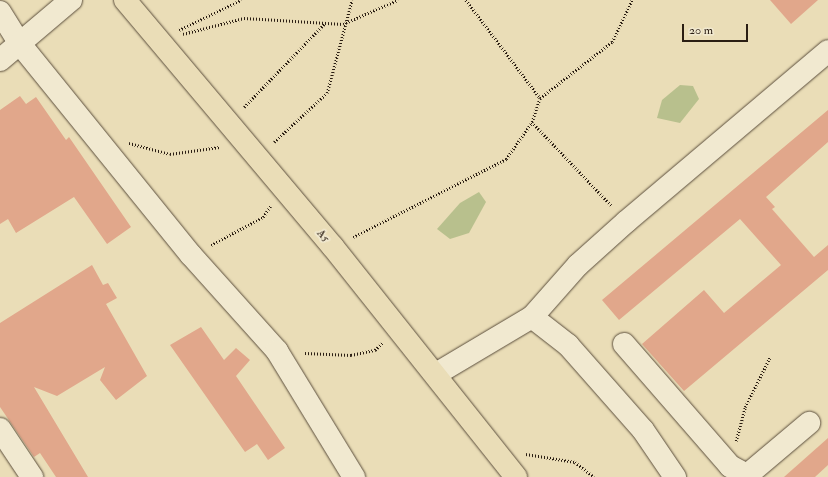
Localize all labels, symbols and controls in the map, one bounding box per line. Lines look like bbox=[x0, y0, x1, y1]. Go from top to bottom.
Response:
scale bar bbox=[684, 16, 750, 42]
text: 20 m bbox=[689, 23, 713, 38]
street label: A5 bbox=[313, 226, 333, 246]

